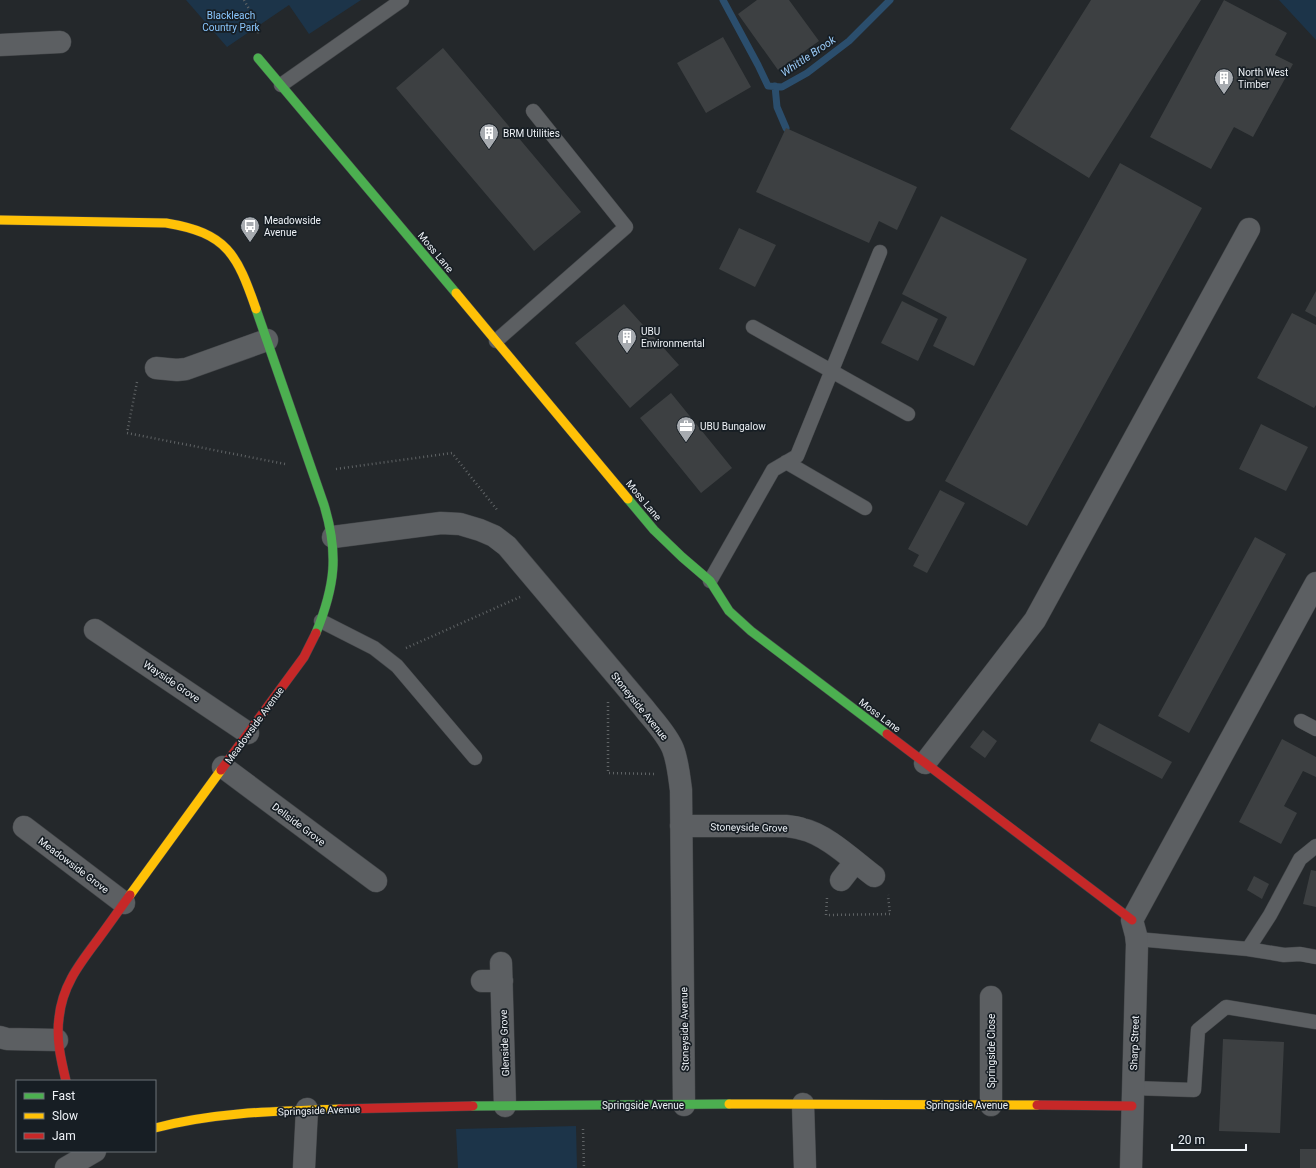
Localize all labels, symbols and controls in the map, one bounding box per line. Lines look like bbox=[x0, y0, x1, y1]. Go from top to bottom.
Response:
park label: Blackleach Country Park bbox=[202, 10, 261, 33]
water label: Whittle Brook bbox=[778, 33, 839, 80]
building icon: North West Timber bbox=[1213, 67, 1235, 95]
place label: North West Timber bbox=[1238, 67, 1288, 90]
building icon: BRM Utilities bbox=[478, 122, 500, 150]
place label: BRM Utilities bbox=[503, 128, 560, 139]
bus stop icon: Meadowside Avenue bbox=[239, 215, 261, 243]
place label: Meadowside Avenue bbox=[264, 215, 321, 238]
street label: Moss Lane bbox=[416, 230, 456, 275]
building icon: UBU Environmental bbox=[616, 326, 638, 354]
place label: UBU Environmental bbox=[641, 326, 705, 349]
office icon: UBU Bungalow bbox=[675, 415, 697, 443]
place label: UBU Bungalow bbox=[700, 421, 766, 432]
street label: Moss Lane bbox=[624, 478, 664, 523]
street label: Wayside Grove bbox=[141, 659, 202, 704]
street label: Stoneyside Avenue bbox=[609, 670, 670, 742]
street label: Meadowside Avenue bbox=[223, 685, 286, 766]
street label: Moss Lane bbox=[857, 696, 903, 735]
street label: Dellside Grove bbox=[270, 801, 327, 848]
street label: Stoneyside Grove bbox=[710, 821, 788, 834]
street label: Meadowside Grove bbox=[36, 835, 111, 895]
street label: Stoneyside Avenue bbox=[678, 987, 691, 1071]
street label: Glenside Grove bbox=[498, 1009, 511, 1077]
street label: Springside Close bbox=[986, 1014, 997, 1088]
street label: Sharp Street bbox=[1128, 1015, 1141, 1071]
legend bbox=[16, 1080, 156, 1152]
text: Fast bbox=[52, 1089, 75, 1103]
street label: Springside Avenue bbox=[602, 1100, 684, 1111]
street label: Springside Avenue bbox=[926, 1100, 1008, 1111]
street label: Springside Avenue bbox=[278, 1104, 360, 1117]
text: Slow bbox=[52, 1109, 78, 1123]
scale bar bbox=[1172, 1126, 1246, 1152]
text: Jam bbox=[52, 1129, 76, 1143]
text: 20 m bbox=[1178, 1133, 1205, 1147]

